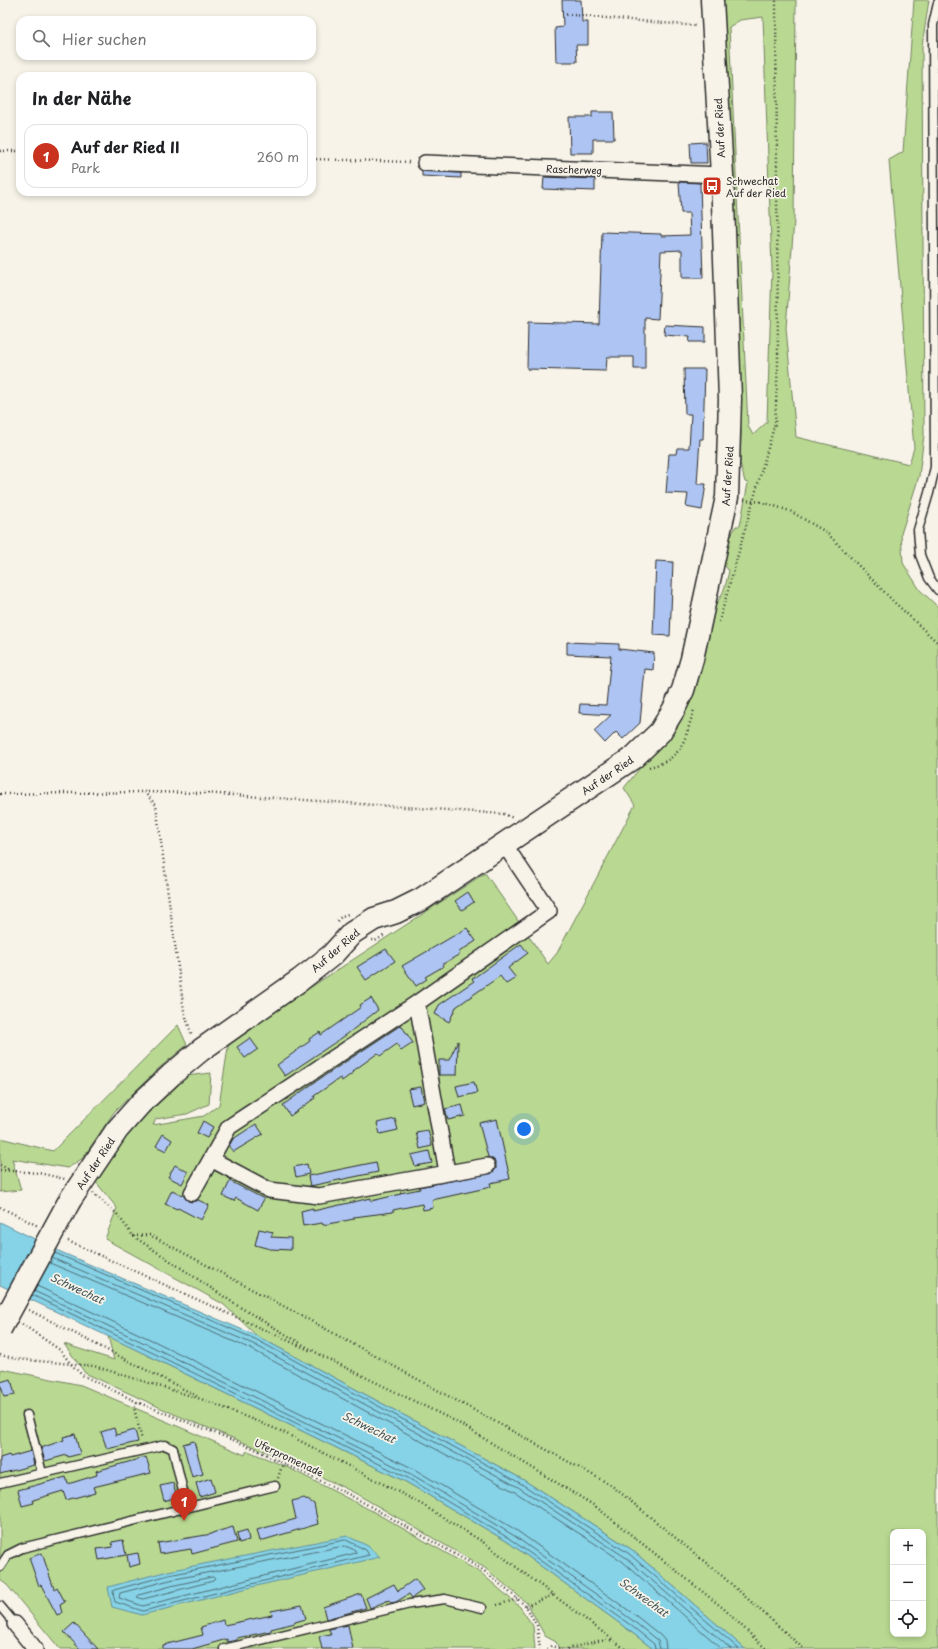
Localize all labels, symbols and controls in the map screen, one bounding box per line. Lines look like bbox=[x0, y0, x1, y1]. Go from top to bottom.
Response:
search box bbox=[16, 16, 316, 60]
icon: search bbox=[30, 27, 52, 49]
text: Hier suchen bbox=[62, 27, 147, 50]
text: In der Nähe bbox=[32, 85, 131, 111]
street label: Auf der Ried bbox=[710, 98, 728, 158]
text: Auf der Ried II bbox=[71, 135, 179, 158]
text: 1 bbox=[43, 147, 49, 166]
text: 260 m bbox=[257, 147, 299, 166]
text: Park bbox=[71, 158, 100, 177]
street label: Rascherweg bbox=[546, 161, 602, 177]
place label: Schwechat Auf der Ried bbox=[726, 173, 786, 200]
bus stop icon: Schwechat Auf der Ried bbox=[701, 175, 723, 197]
street label: Auf der Ried bbox=[717, 446, 737, 506]
street label: Auf der Ried bbox=[578, 752, 636, 798]
street label: Auf der Ried bbox=[307, 925, 363, 975]
your location bbox=[514, 1119, 534, 1139]
street label: Auf der Ried bbox=[72, 1134, 118, 1192]
water label: Schwechat bbox=[47, 1268, 108, 1308]
water label: Schwechat bbox=[340, 1407, 400, 1448]
street label: Uferpromenade bbox=[252, 1434, 326, 1480]
pin: 1 bbox=[171, 1488, 197, 1521]
map controls bbox=[890, 1529, 926, 1637]
button: + bbox=[890, 1529, 926, 1565]
button: − bbox=[890, 1565, 926, 1601]
water label: Schwechat bbox=[616, 1573, 673, 1622]
button: locate bbox=[890, 1601, 926, 1637]

